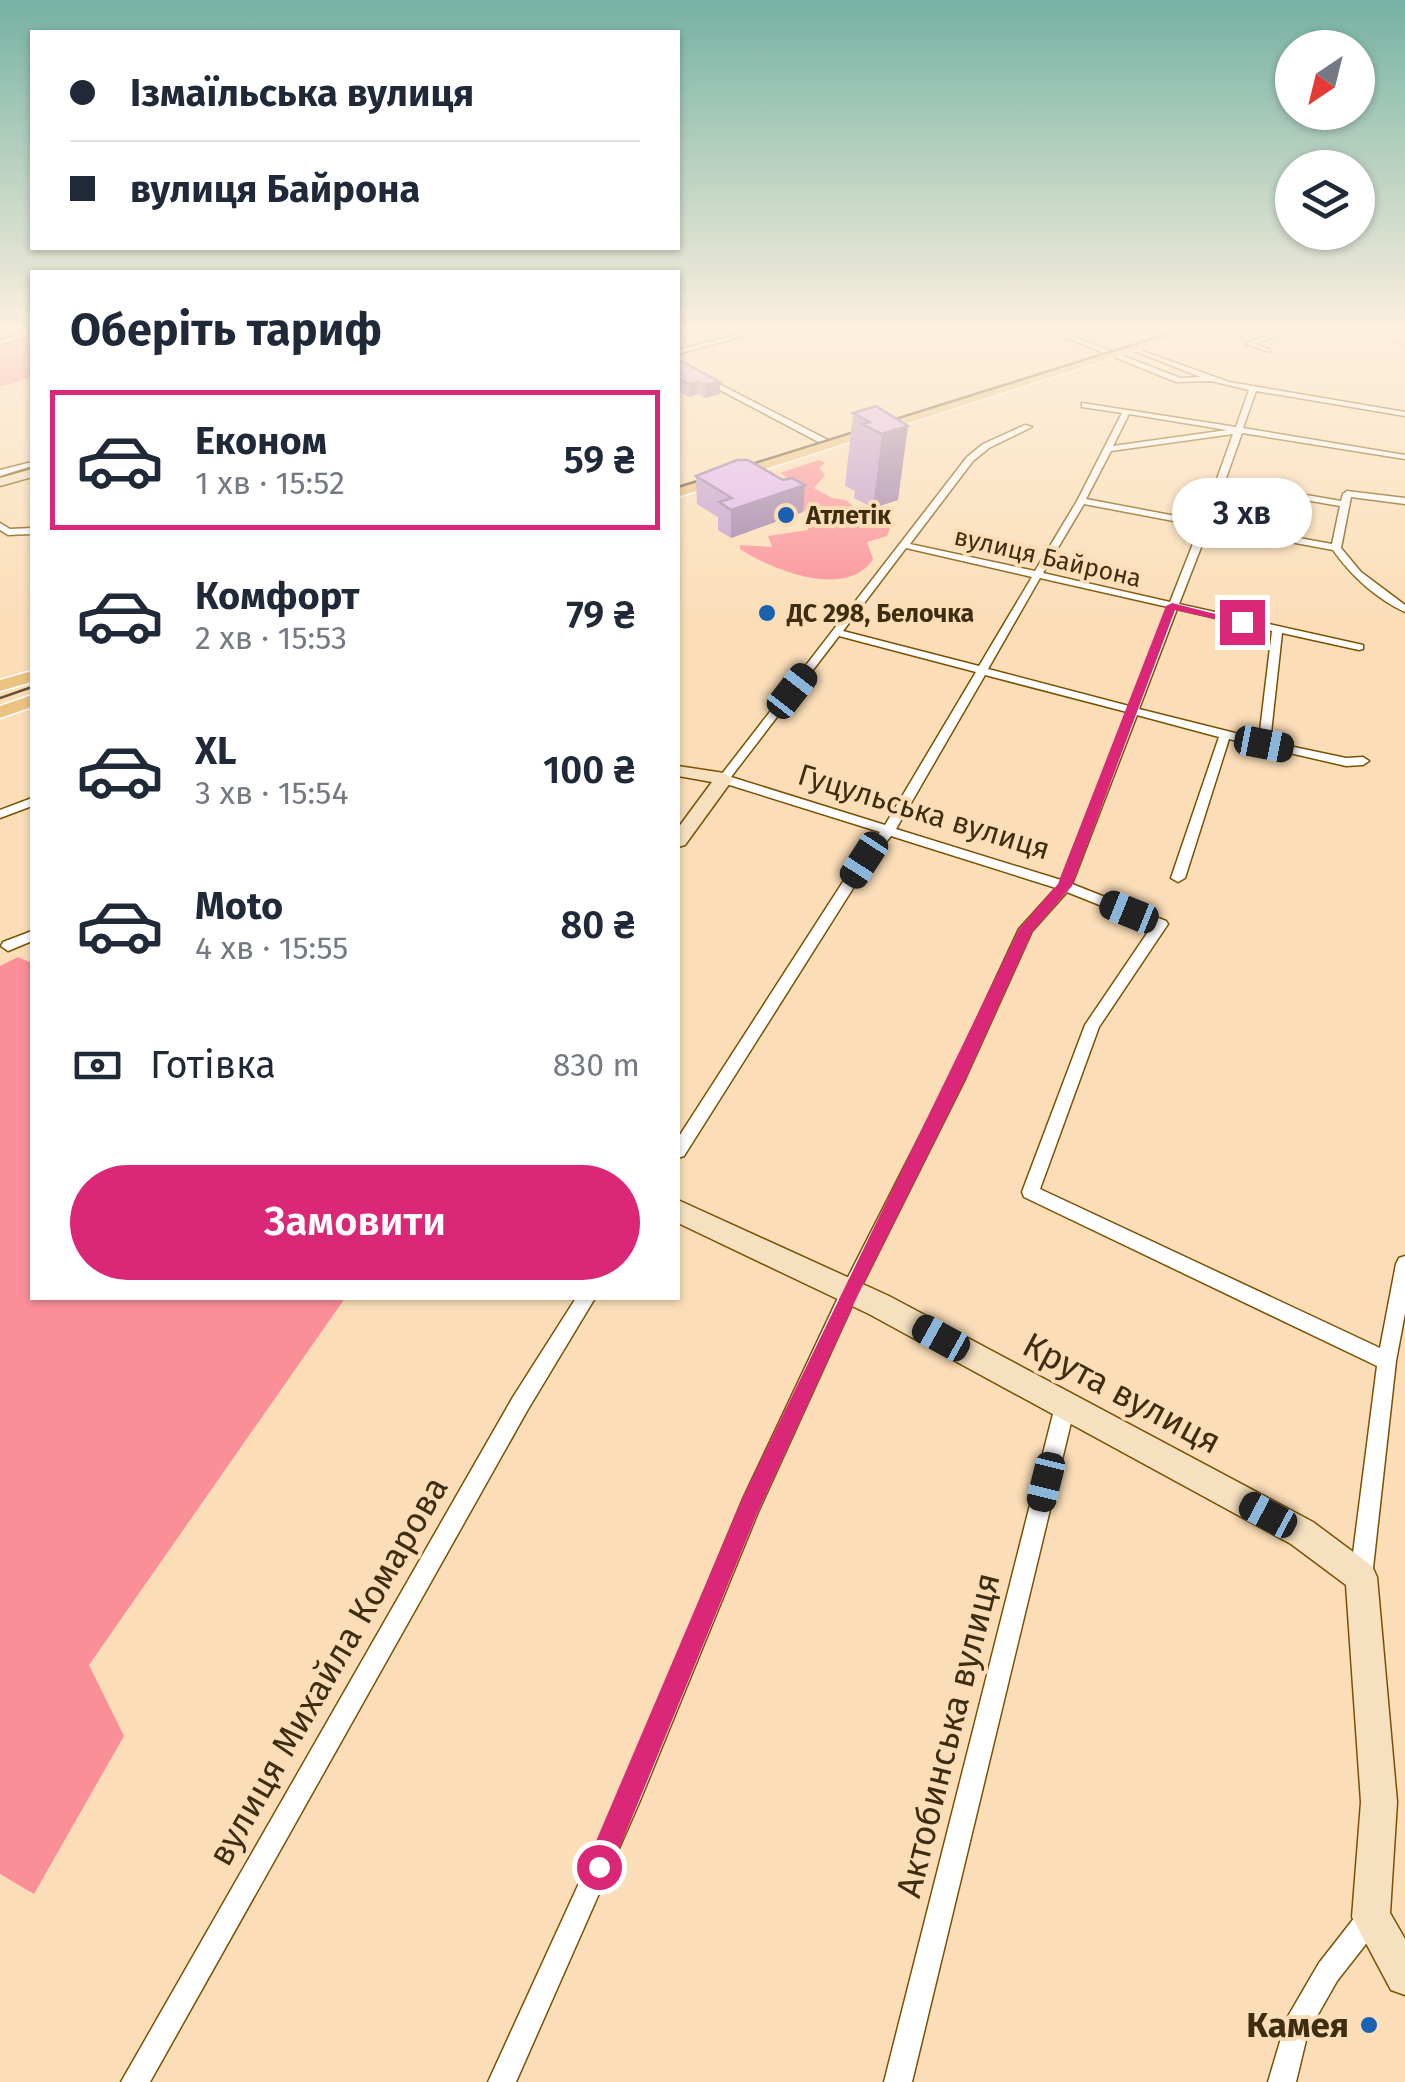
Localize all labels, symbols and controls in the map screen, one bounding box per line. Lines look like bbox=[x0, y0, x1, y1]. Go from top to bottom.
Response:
north arrow bbox=[1275, 30, 1375, 130]
map controls bbox=[1275, 30, 1375, 250]
text: Ізмаїльська вулиця bbox=[130, 70, 474, 116]
button: layers bbox=[1275, 150, 1375, 250]
text: вулиця Байрона bbox=[130, 166, 420, 212]
text: Оберіть тариф bbox=[70, 303, 382, 357]
icon: car bbox=[75, 415, 165, 505]
text: Економ bbox=[195, 418, 327, 464]
text: 59 ₴ bbox=[564, 437, 635, 483]
text: 1 хв · 15:52 bbox=[195, 464, 345, 502]
callout: 3 хв bbox=[1172, 477, 1312, 547]
text: 3 хв bbox=[1213, 494, 1271, 532]
place label: Атлетік bbox=[805, 501, 891, 531]
marker: Атлетік bbox=[775, 504, 797, 526]
street label: вулиця Байрона bbox=[951, 522, 1144, 594]
icon: car bbox=[75, 570, 165, 660]
text: Комфорт bbox=[195, 573, 359, 619]
text: 79 ₴ bbox=[566, 592, 635, 638]
place label: ДС 298, Белочка bbox=[786, 599, 974, 629]
route end bbox=[1220, 600, 1265, 645]
marker: ДС 298, Белочка bbox=[756, 602, 778, 624]
text: 2 хв · 15:53 bbox=[195, 619, 347, 657]
car bbox=[762, 658, 822, 724]
car bbox=[1232, 724, 1296, 764]
icon: car bbox=[75, 725, 165, 815]
text: XL bbox=[195, 728, 237, 774]
text: 100 ₴ bbox=[543, 747, 635, 793]
street label: Гуцульська вулиця bbox=[794, 757, 1054, 867]
text: 3 хв · 15:54 bbox=[195, 774, 348, 812]
car bbox=[835, 827, 893, 893]
icon: car bbox=[75, 880, 165, 970]
text: Moto bbox=[195, 883, 283, 929]
car bbox=[1096, 887, 1162, 937]
text: 80 ₴ bbox=[560, 902, 635, 948]
text: 4 хв · 15:55 bbox=[195, 929, 348, 967]
icon: cash bbox=[70, 1038, 125, 1093]
text: Готівка bbox=[150, 1042, 276, 1088]
text: 830 m bbox=[553, 1046, 640, 1084]
button: Замовити bbox=[70, 1165, 640, 1280]
car bbox=[907, 1310, 975, 1366]
street label: Крута вулиця bbox=[1016, 1323, 1228, 1463]
car bbox=[1024, 1449, 1068, 1515]
street label: вулиця Михайла Комарова bbox=[199, 1469, 457, 1873]
car bbox=[1234, 1488, 1302, 1542]
street label: Актобинська вулиця bbox=[887, 1568, 1009, 1902]
route start bbox=[577, 1845, 622, 1890]
place label: Камея bbox=[1246, 2004, 1349, 2046]
marker: Камея bbox=[1358, 2014, 1380, 2036]

